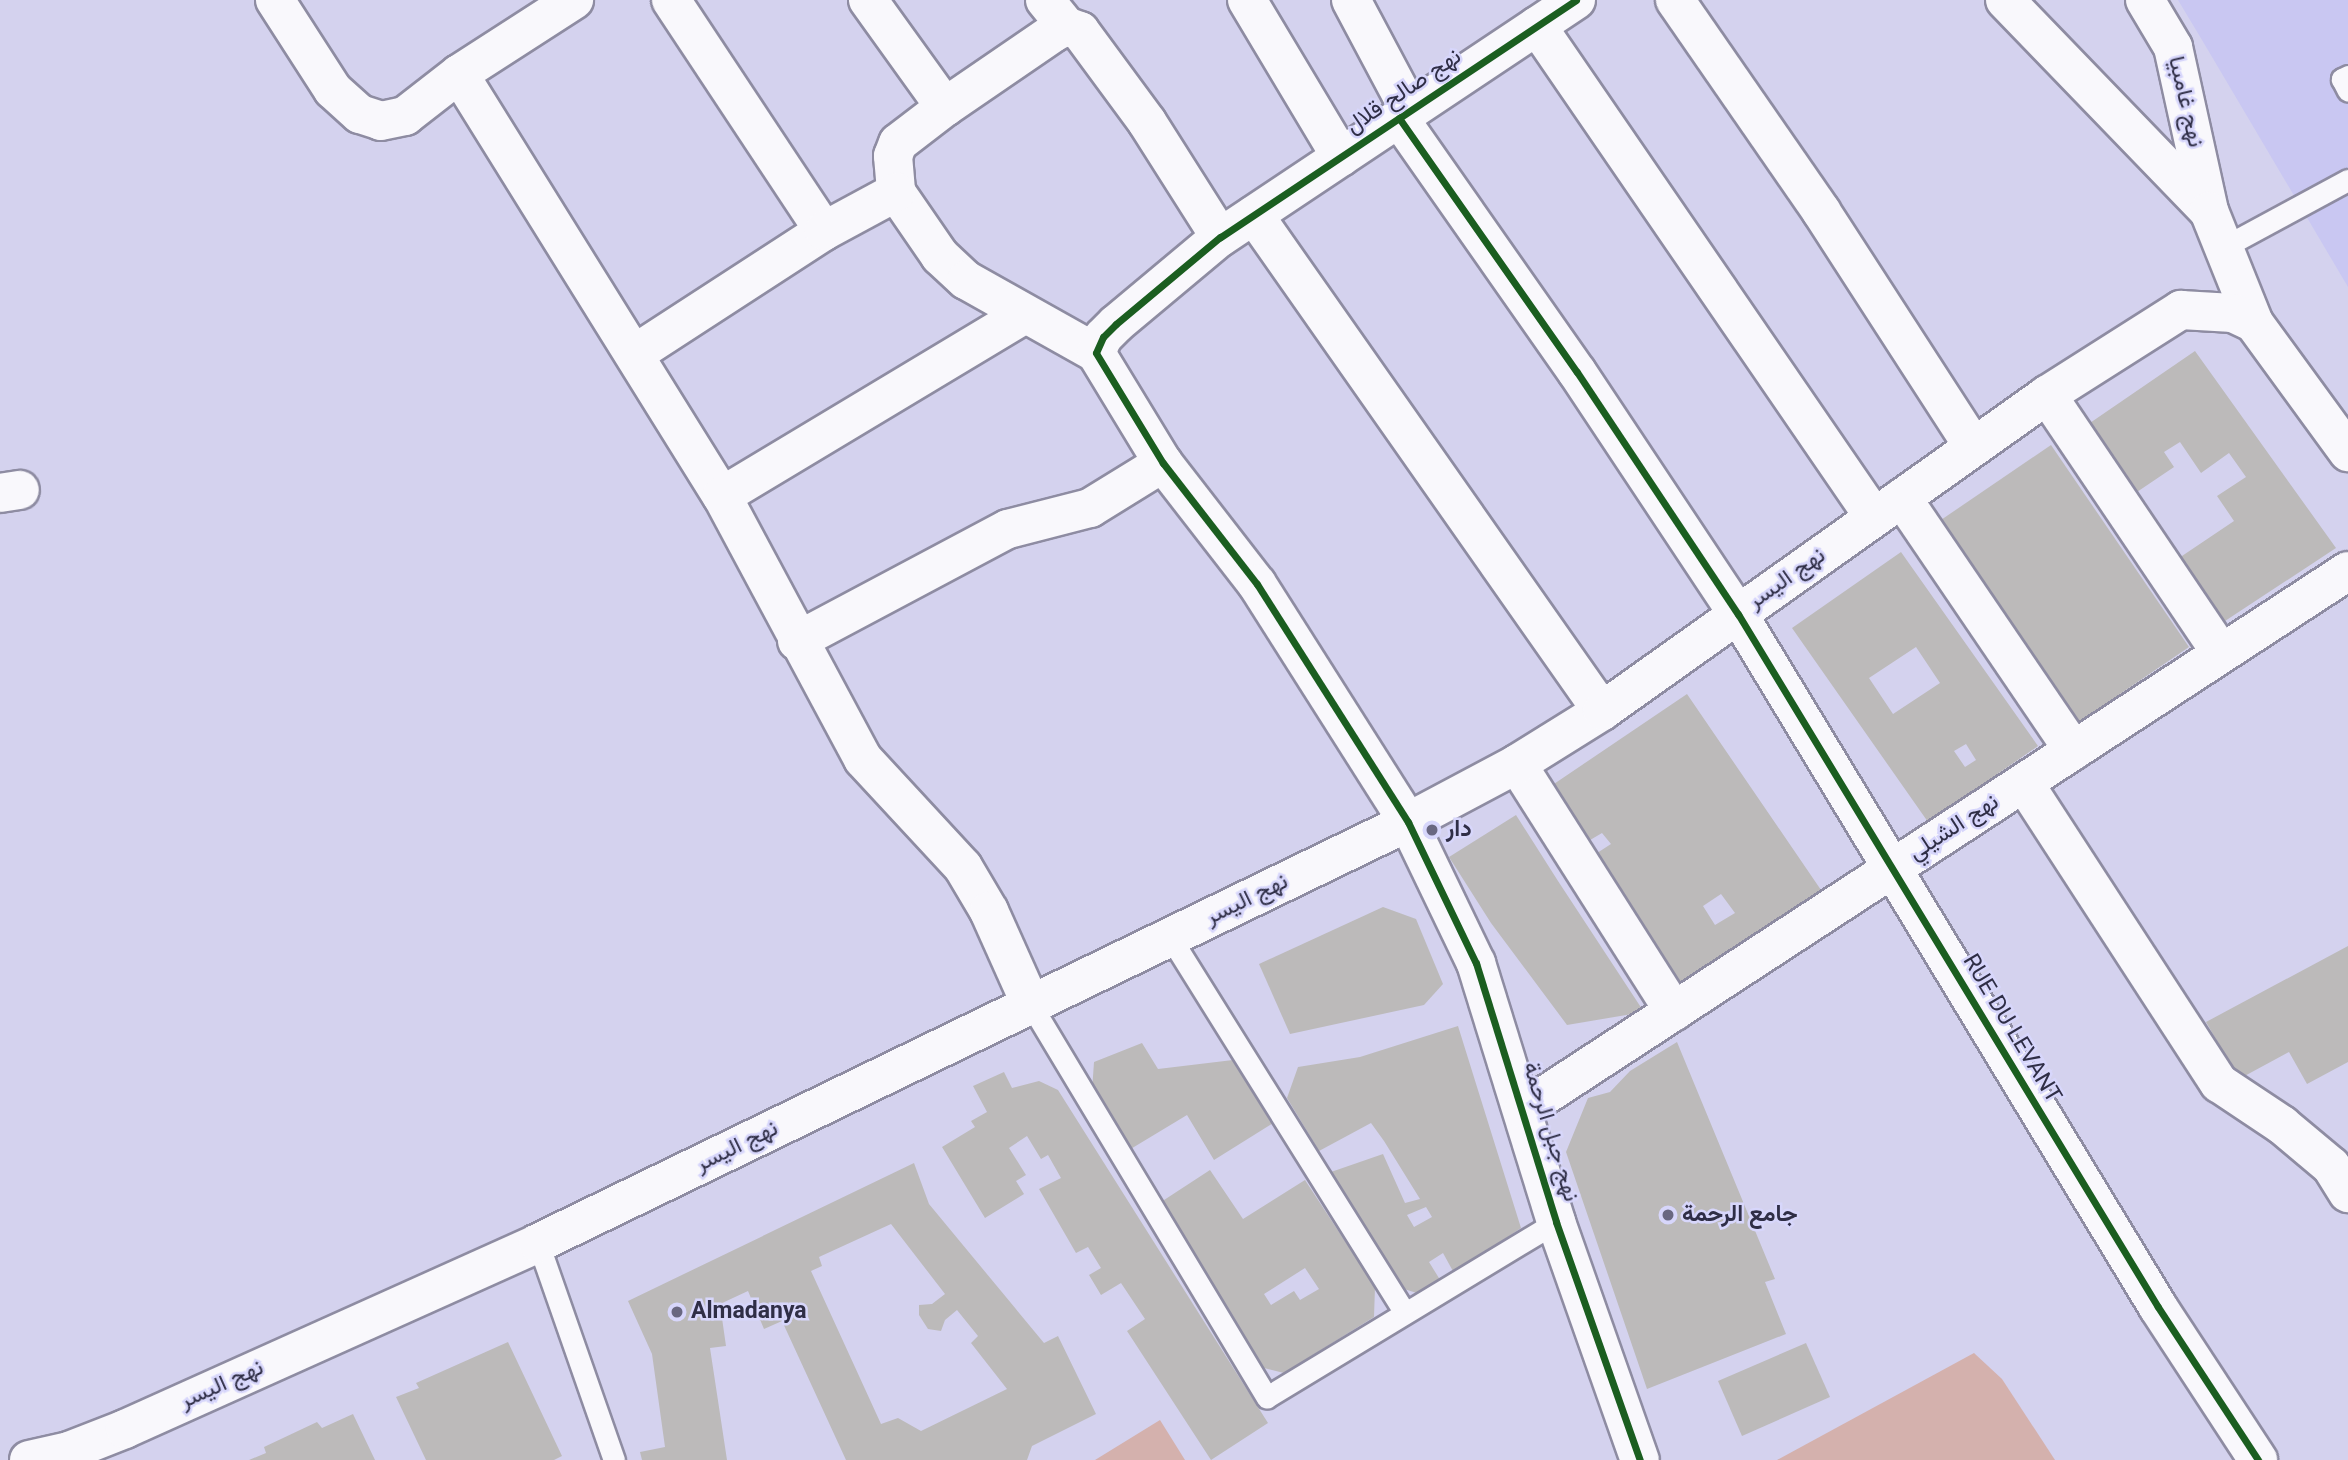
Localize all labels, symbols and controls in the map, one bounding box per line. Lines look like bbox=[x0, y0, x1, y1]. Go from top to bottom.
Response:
street label: نهج صالح قلال bbox=[1341, 43, 1467, 141]
street label: نهج غامبيا bbox=[2161, 54, 2209, 150]
street label: نهج اليسر bbox=[1743, 542, 1831, 616]
street label: نهج الشيلي bbox=[1904, 789, 2004, 867]
place label: دار bbox=[1446, 816, 1472, 844]
marker: دار bbox=[1424, 822, 1440, 838]
street label: نهج اليسر bbox=[1201, 868, 1293, 932]
street label: RUE DU LEVANT bbox=[1956, 950, 2066, 1108]
street label: نهج جبل الرحمة bbox=[1516, 1059, 1584, 1205]
street label: نهج اليسر bbox=[691, 1115, 783, 1179]
place label: جامع الرحمة bbox=[1682, 1201, 1798, 1229]
marker: جامع الرحمة bbox=[1660, 1207, 1676, 1223]
place label: Almadanya bbox=[691, 1298, 807, 1326]
marker: Almadanya bbox=[669, 1304, 685, 1320]
street label: نهج اليسر bbox=[176, 1354, 268, 1416]

